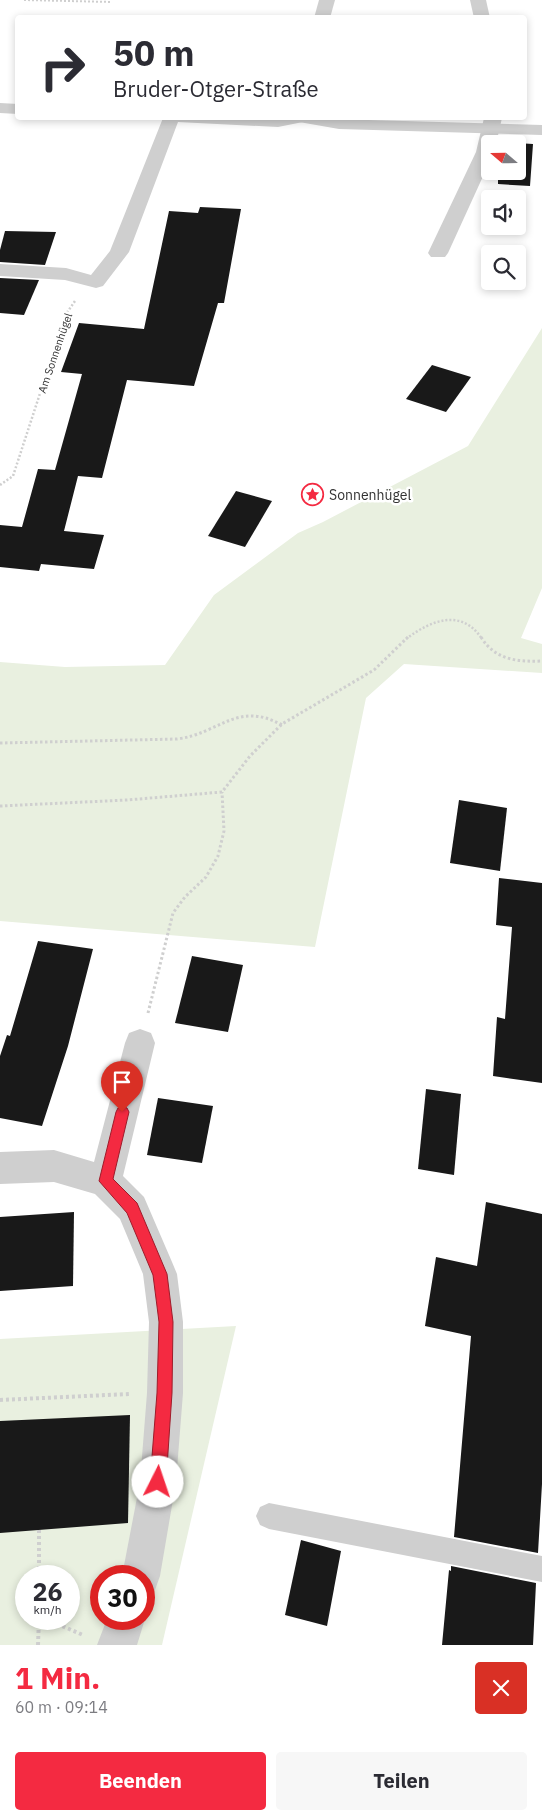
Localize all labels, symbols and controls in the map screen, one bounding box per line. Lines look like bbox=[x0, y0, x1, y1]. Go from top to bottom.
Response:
text: 50 m bbox=[113, 30, 195, 76]
icon: right bbox=[30, 35, 95, 100]
text: Bruder-Otger-Straße bbox=[113, 74, 319, 103]
north arrow bbox=[481, 135, 526, 180]
map controls bbox=[481, 135, 526, 290]
button: sound bbox=[481, 190, 526, 235]
button: search bbox=[481, 245, 526, 290]
street label: Am Sonnenhügel bbox=[35, 311, 75, 395]
place icon: Sonnenhügel bbox=[301, 483, 325, 507]
place label: Sonnenhügel bbox=[329, 486, 411, 504]
pin bbox=[101, 1061, 143, 1112]
icon: arrive bbox=[108, 1068, 136, 1096]
position arrow bbox=[131, 1455, 183, 1507]
speed limit sign: 30 bbox=[90, 1565, 155, 1630]
text: 26 bbox=[32, 1575, 63, 1608]
text: km/h bbox=[33, 1602, 62, 1617]
text: 1 Min. bbox=[15, 1658, 100, 1697]
button: close bbox=[475, 1662, 527, 1714]
text: 60 m · 09:14 bbox=[15, 1697, 108, 1717]
button: Beenden bbox=[15, 1752, 266, 1810]
button: Teilen bbox=[276, 1752, 527, 1810]

